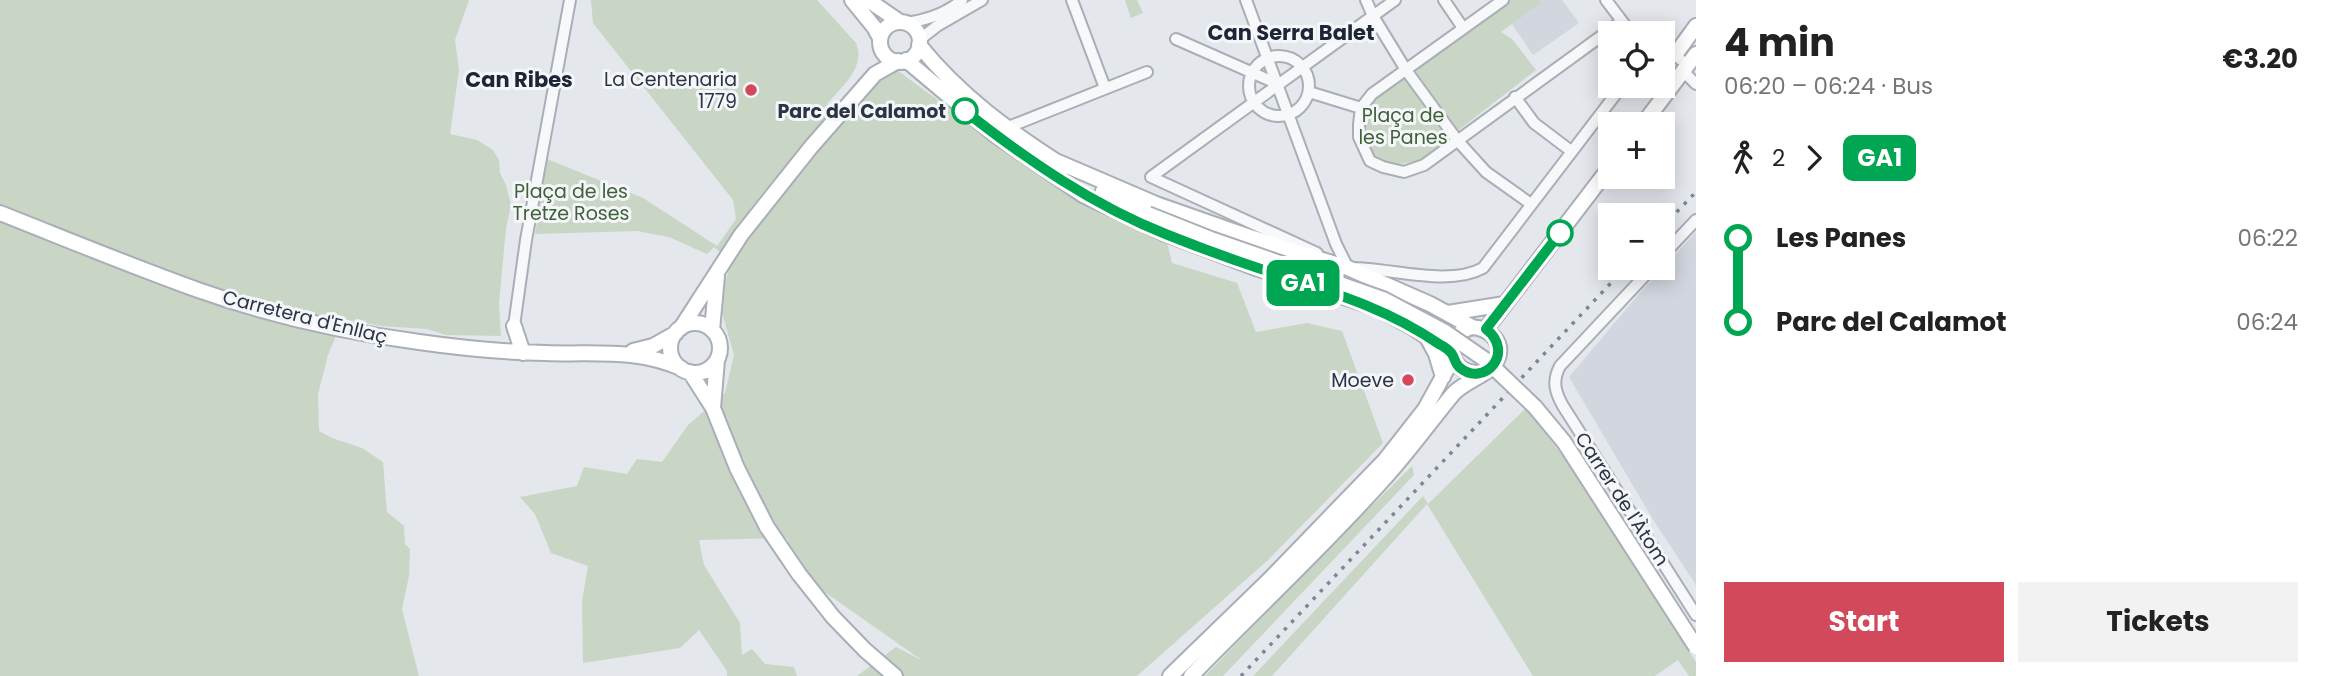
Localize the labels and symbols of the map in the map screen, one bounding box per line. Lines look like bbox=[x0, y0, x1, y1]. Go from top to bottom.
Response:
district label: Can Serra Balet bbox=[1207, 18, 1375, 47]
district label: Can Ribes bbox=[465, 65, 573, 94]
place label: La Centenaria 1779 bbox=[604, 66, 737, 115]
marker: La Centenaria 1779 bbox=[743, 82, 759, 98]
place label: Parc del Calamot bbox=[778, 98, 946, 125]
marker: Parc del Calamot bbox=[952, 98, 978, 124]
park label: Plaça de les Panes bbox=[1358, 102, 1448, 151]
park label: Plaça de les Tretze Roses bbox=[513, 178, 629, 227]
unlabelled marker bbox=[1547, 220, 1573, 246]
line badge: GA1 bbox=[1263, 260, 1343, 306]
street label: Carretera d'Enllaç bbox=[220, 283, 390, 351]
place label: Moeve bbox=[1331, 367, 1394, 394]
marker: Moeve bbox=[1400, 372, 1416, 388]
street label: Carrer de l'Àtom bbox=[1569, 427, 1675, 571]

